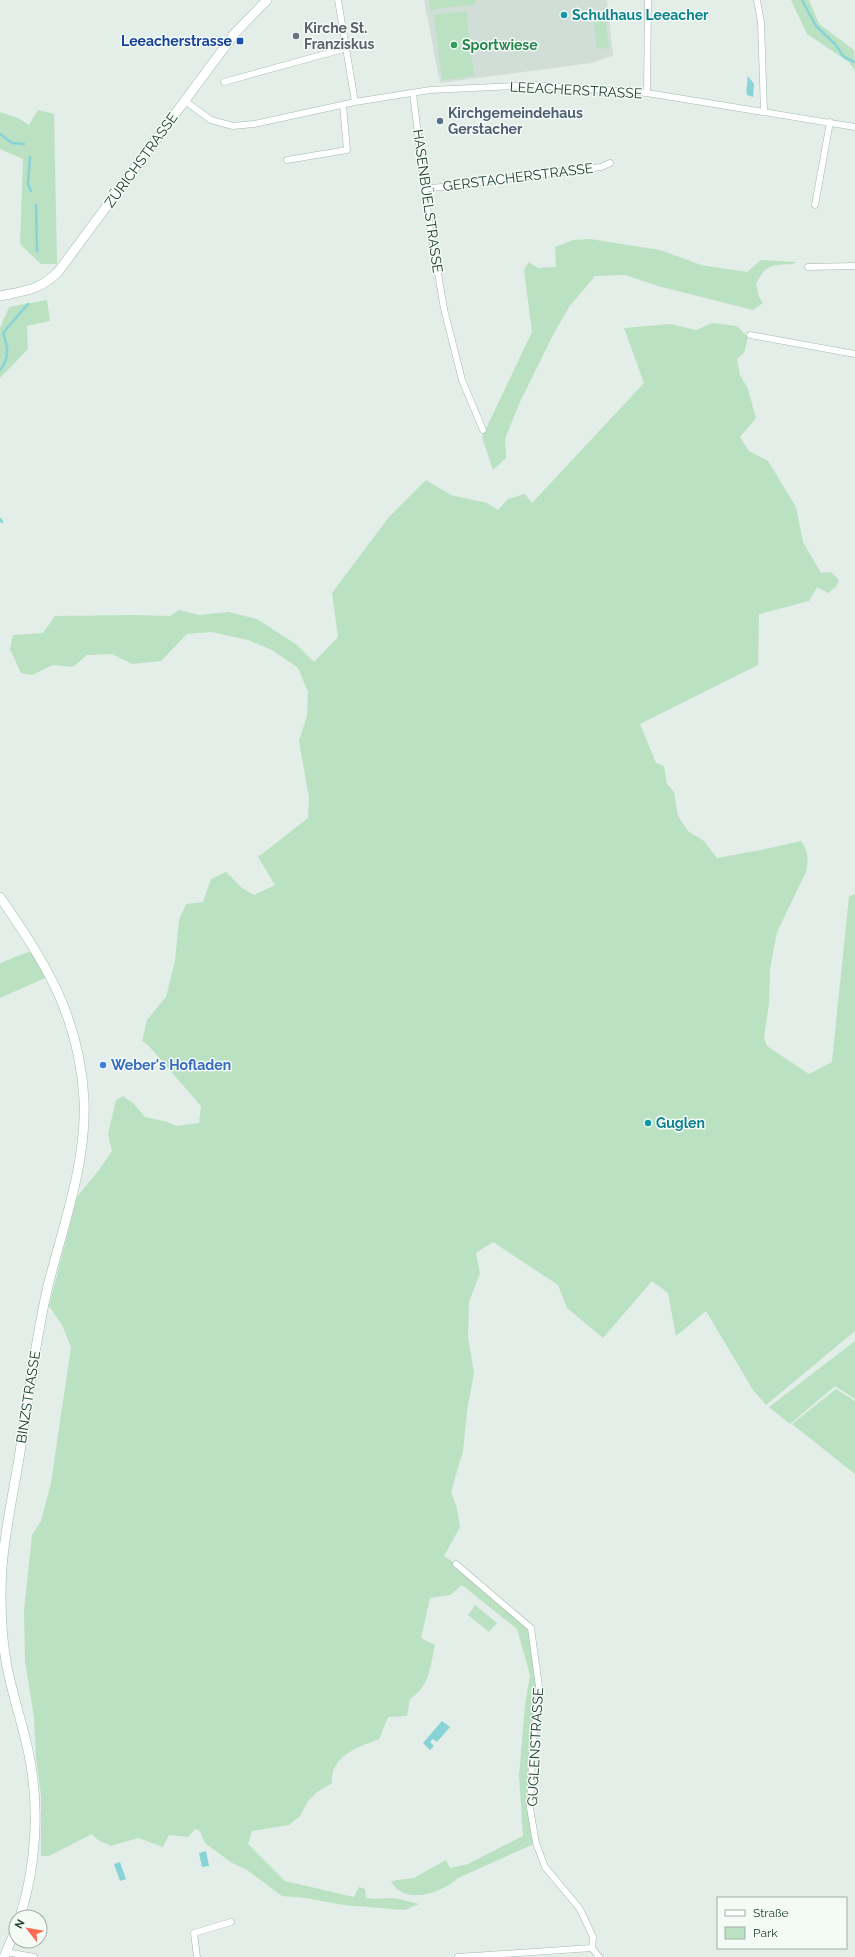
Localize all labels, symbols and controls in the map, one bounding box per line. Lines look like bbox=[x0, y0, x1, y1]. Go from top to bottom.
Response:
place label: Schulhaus Leeacher bbox=[572, 7, 709, 23]
marker: Schulhaus Leeacher bbox=[559, 10, 569, 20]
place label: Kirche St. Franziskus bbox=[304, 20, 374, 52]
marker: Kirche St. Franziskus bbox=[291, 31, 301, 41]
place label: Leeacherstrasse bbox=[121, 33, 233, 49]
marker: Leeacherstrasse bbox=[235, 36, 245, 46]
place label: Sportwiese bbox=[462, 37, 538, 53]
marker: Sportwiese bbox=[449, 40, 459, 50]
street label: LEEACHERSTRASSE bbox=[509, 79, 643, 101]
place label: Kirchgemeindehaus Gerstacher bbox=[448, 105, 583, 137]
street label: ZÜRICHSTRASSE bbox=[100, 108, 181, 210]
marker: Kirchgemeindehaus Gerstacher bbox=[435, 116, 445, 126]
street label: HASENBÜELSTRASSE bbox=[410, 128, 448, 274]
street label: GERSTACHERSTRASSE bbox=[442, 160, 594, 194]
place label: Weber's Hofladen bbox=[111, 1057, 231, 1073]
marker: Weber's Hofladen bbox=[98, 1060, 108, 1070]
place label: Guglen bbox=[656, 1115, 705, 1131]
marker: Guglen bbox=[643, 1118, 653, 1128]
street label: BINZSTRASSE bbox=[13, 1350, 43, 1444]
street label: GUGLENSTRASSE bbox=[524, 1687, 546, 1807]
legend bbox=[717, 1897, 847, 1949]
text: Straße bbox=[753, 1906, 789, 1920]
north arrow bbox=[8, 1909, 48, 1949]
text: N bbox=[12, 1917, 28, 1931]
text: Park bbox=[753, 1926, 778, 1940]

